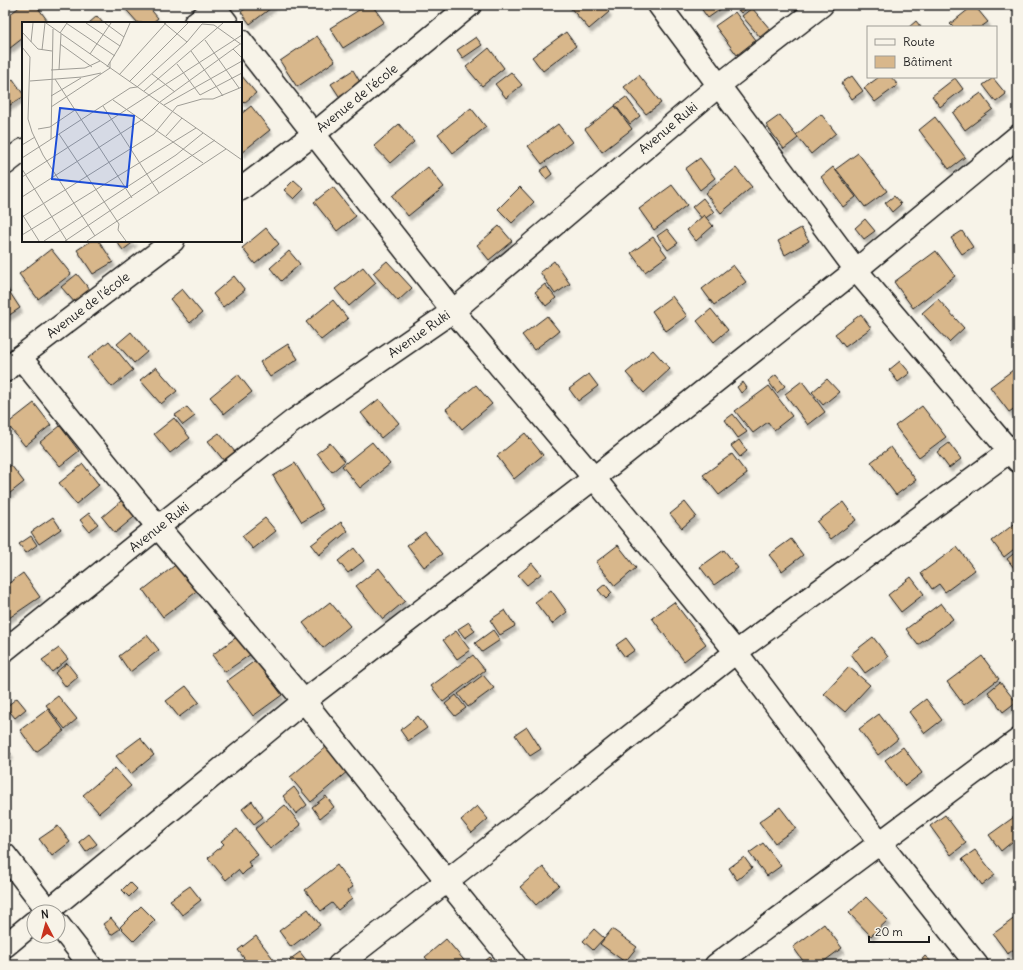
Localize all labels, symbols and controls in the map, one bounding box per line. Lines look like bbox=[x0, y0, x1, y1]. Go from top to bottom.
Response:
inset map bbox=[22, 22, 242, 242]
legend bbox=[867, 26, 997, 78]
text: Route bbox=[903, 34, 935, 49]
text: Bâtiment bbox=[903, 54, 952, 69]
street label: Avenue de l'école bbox=[313, 60, 401, 136]
street label: Avenue Ruki bbox=[635, 98, 701, 158]
street label: Avenue de l'école bbox=[43, 268, 133, 342]
street label: Avenue Ruki bbox=[385, 306, 453, 362]
street label: Avenue Ruki bbox=[125, 498, 193, 556]
north arrow bbox=[26, 904, 66, 944]
text: N bbox=[40, 907, 49, 921]
scale bar bbox=[869, 918, 929, 944]
text: 20 m bbox=[875, 924, 903, 939]

